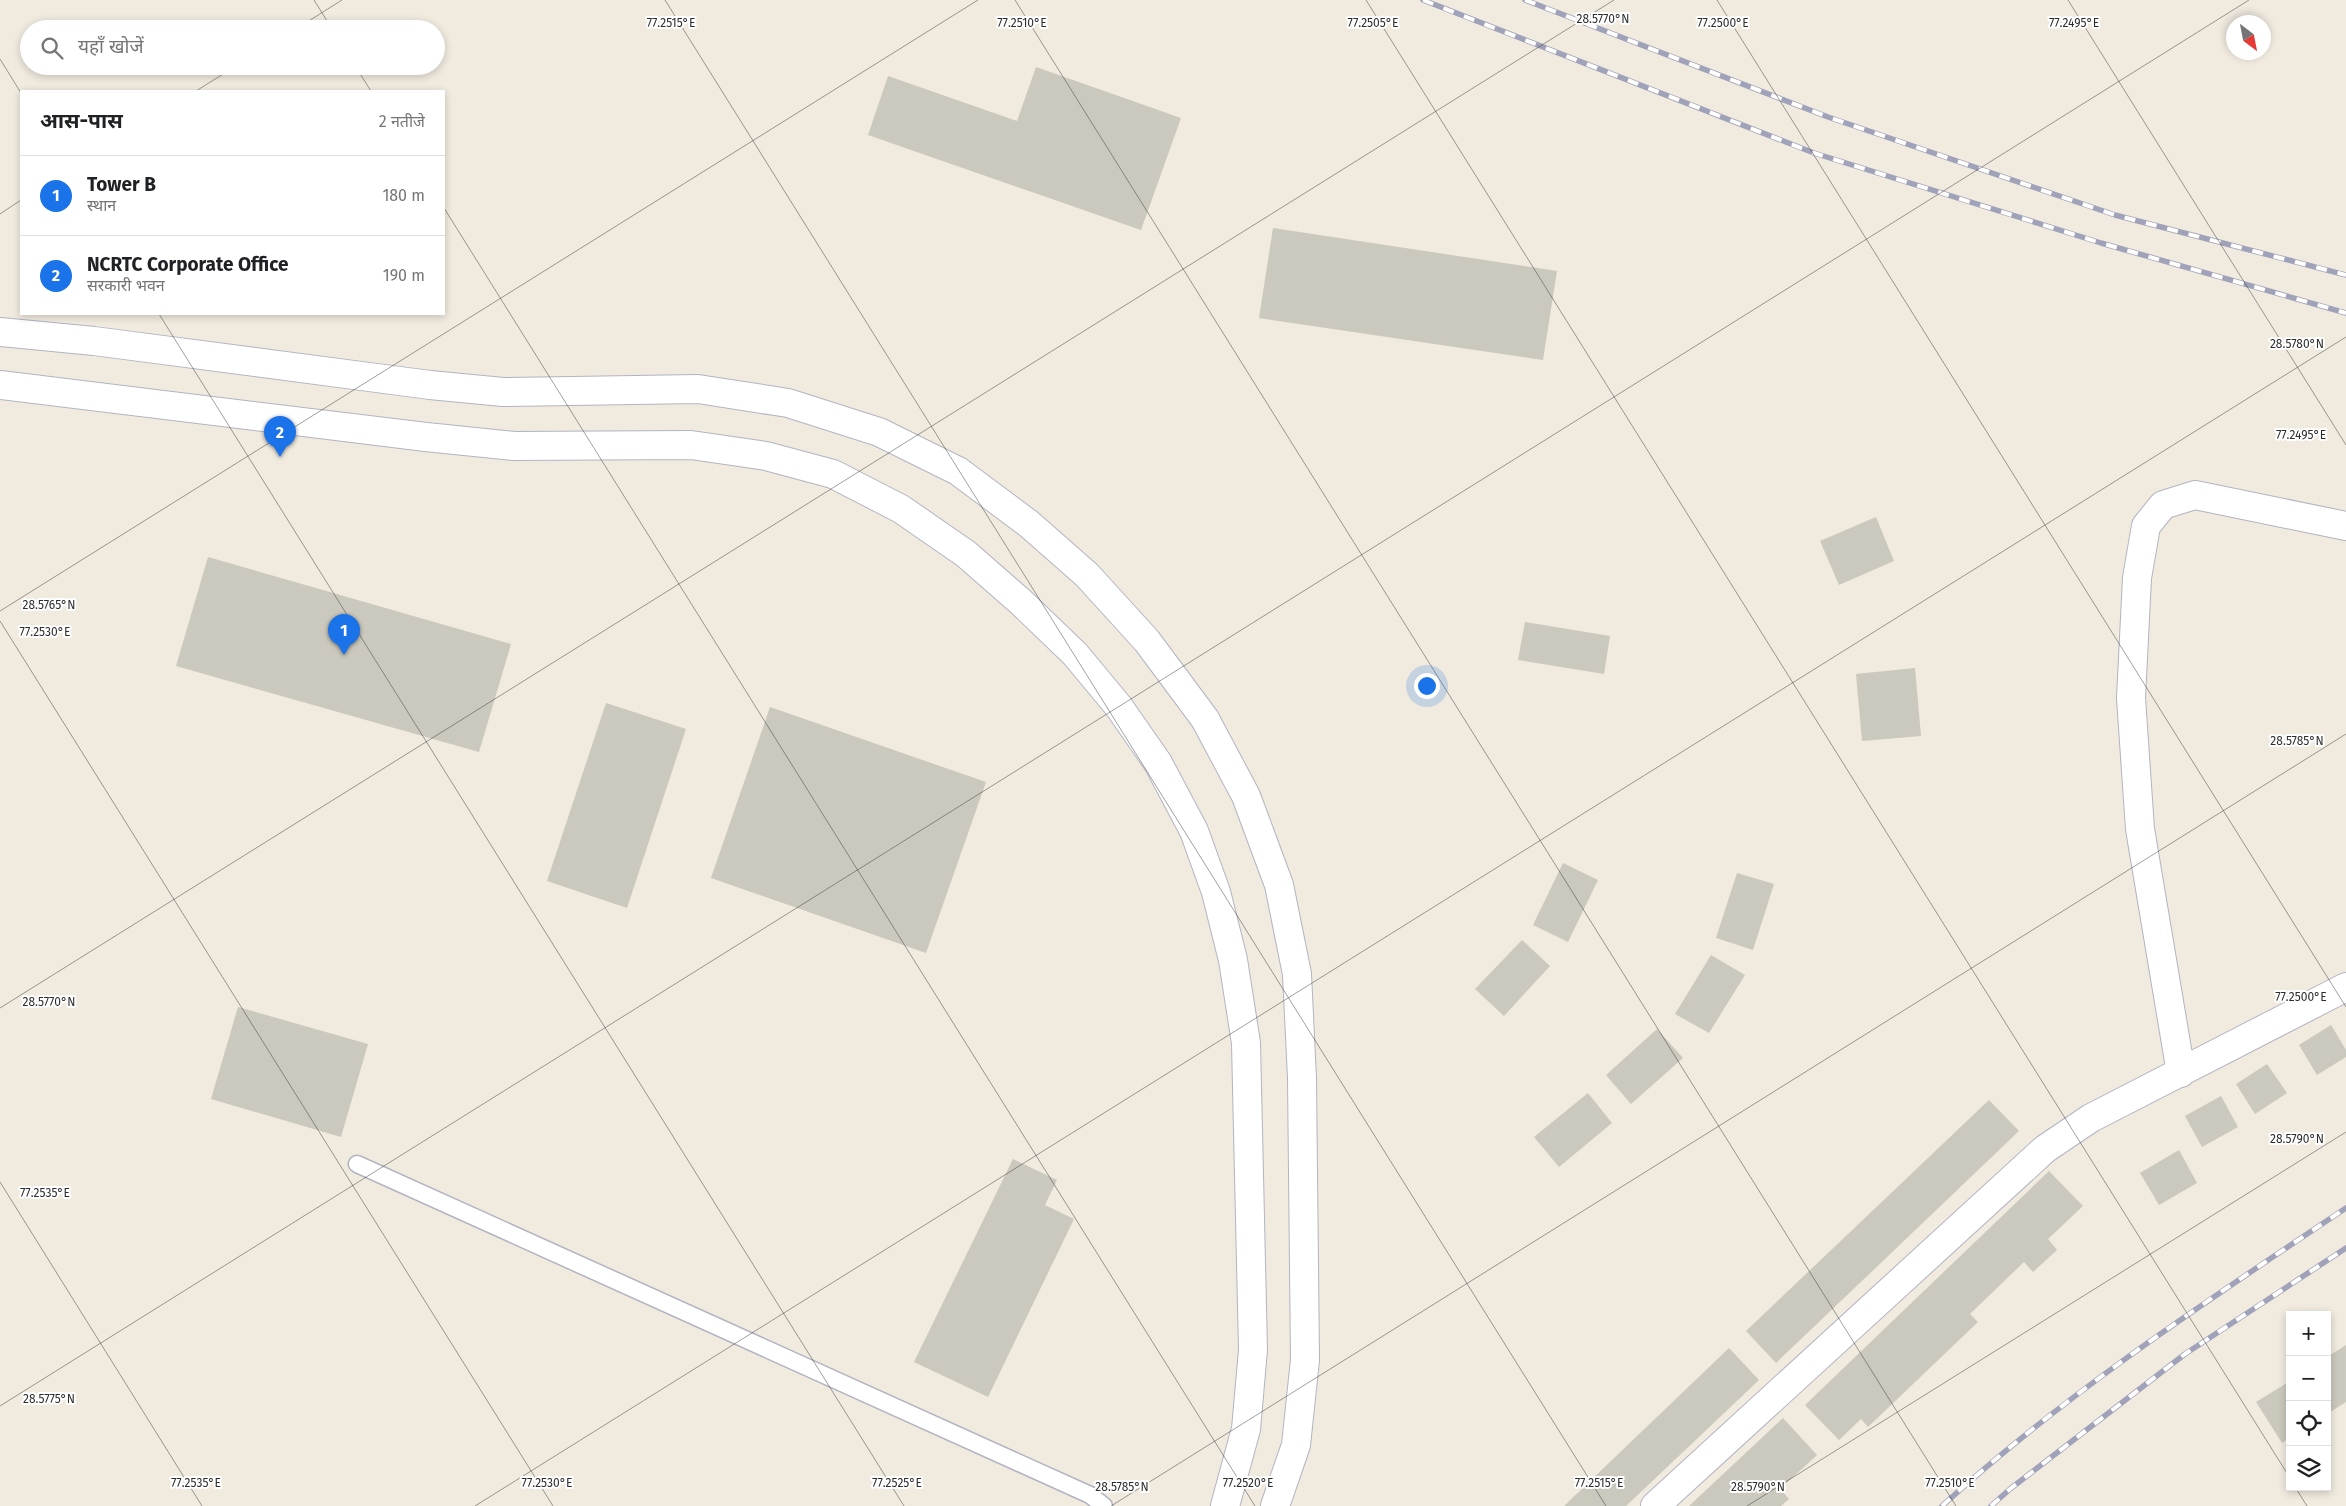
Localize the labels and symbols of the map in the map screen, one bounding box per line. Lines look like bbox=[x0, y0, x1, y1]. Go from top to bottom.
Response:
text: 28.5770°N bbox=[1577, 12, 1629, 26]
north arrow bbox=[2226, 15, 2271, 60]
text: 77.2515°E bbox=[647, 16, 695, 30]
text: 77.2510°E bbox=[997, 16, 1047, 30]
text: 77.2505°E bbox=[1348, 16, 1398, 30]
text: 77.2500°E bbox=[1697, 16, 1749, 30]
text: 77.2495°E bbox=[2049, 16, 2099, 30]
text: 28.5780°N bbox=[2270, 337, 2324, 351]
pin: 2 bbox=[264, 416, 296, 457]
text: 77.2495°E bbox=[2276, 428, 2326, 442]
text: 28.5765°N bbox=[22, 598, 76, 612]
pin: 1 bbox=[328, 614, 360, 655]
text: 77.2530°E bbox=[20, 625, 70, 639]
your location bbox=[1414, 673, 1440, 699]
text: 28.5785°N bbox=[2270, 734, 2324, 748]
text: 77.2500°E bbox=[2275, 990, 2327, 1004]
text: 28.5770°N bbox=[23, 995, 75, 1009]
text: 28.5790°N bbox=[2270, 1132, 2324, 1146]
text: 77.2535°E bbox=[20, 1186, 70, 1200]
text: 28.5775°N bbox=[23, 1392, 75, 1406]
text: 77.2535°E bbox=[171, 1476, 221, 1490]
text: 77.2530°E bbox=[522, 1476, 572, 1490]
text: 77.2525°E bbox=[872, 1476, 922, 1490]
text: 77.2520°E bbox=[1223, 1476, 1273, 1490]
text: 77.2515°E bbox=[1575, 1476, 1623, 1490]
text: 77.2510°E bbox=[1925, 1476, 1975, 1490]
text: 28.5785°N bbox=[1095, 1480, 1149, 1494]
text: 28.5790°N bbox=[1731, 1480, 1785, 1494]

